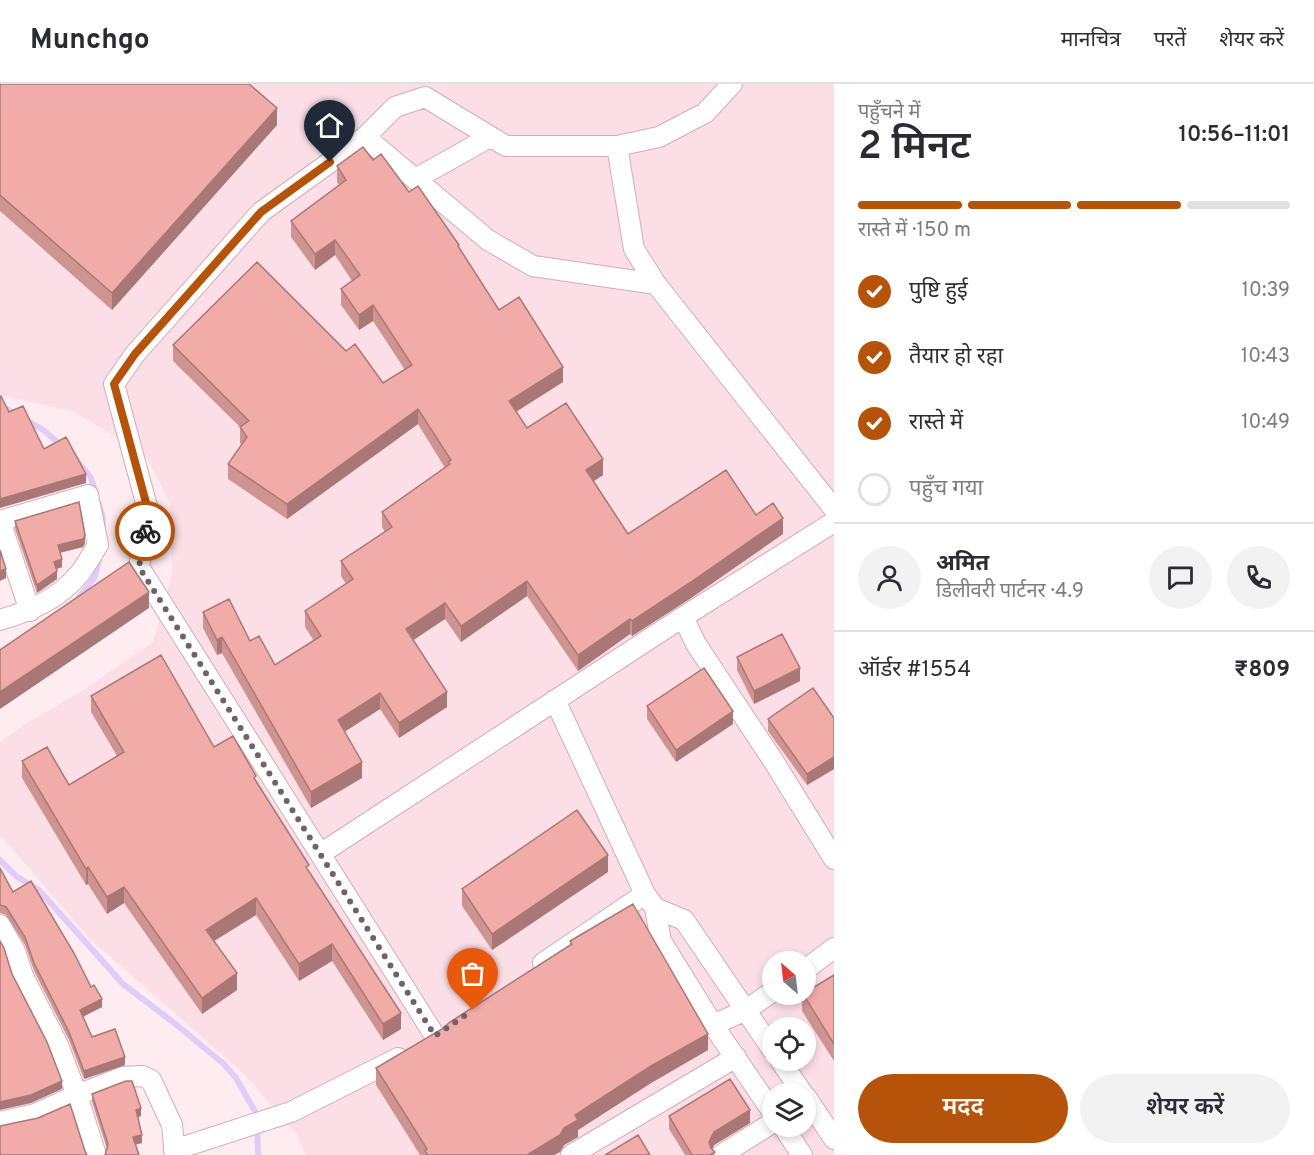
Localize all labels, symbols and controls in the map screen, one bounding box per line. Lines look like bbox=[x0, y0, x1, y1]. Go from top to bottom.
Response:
text: Munchgo bbox=[30, 23, 150, 59]
text: मानचित्र bbox=[1061, 27, 1121, 54]
text: परतें bbox=[1154, 27, 1186, 54]
text: शेयर करें bbox=[1219, 27, 1284, 54]
pin bbox=[304, 100, 355, 162]
text: पहुँचने में bbox=[858, 100, 920, 126]
icon: home bbox=[313, 109, 346, 142]
text: 10:56–11:01 bbox=[1178, 122, 1290, 149]
text: 2 मिनट bbox=[858, 124, 971, 173]
text: रास्ते में · 150 m bbox=[858, 218, 971, 244]
icon: check bbox=[858, 275, 891, 308]
text: पुष्टि हुई bbox=[909, 278, 968, 305]
text: 10:39 bbox=[1242, 278, 1290, 304]
icon: check bbox=[858, 341, 891, 374]
text: तैयार हो रहा bbox=[909, 344, 1003, 371]
text: 10:43 bbox=[1241, 344, 1290, 370]
icon: check bbox=[858, 407, 891, 440]
text: रास्ते में bbox=[909, 410, 963, 437]
text: 10:49 bbox=[1241, 410, 1290, 436]
text: पहुँच गया bbox=[909, 476, 983, 503]
courier bbox=[115, 501, 175, 561]
icon: bike bbox=[129, 515, 162, 548]
button: person bbox=[858, 546, 921, 609]
button: chat bbox=[1149, 546, 1212, 609]
button: phone bbox=[1227, 546, 1290, 609]
text: अमित bbox=[936, 551, 989, 578]
text: डिलीवरी पार्टनर · 4.9 bbox=[936, 579, 1084, 605]
text: ऑर्डर #1554 bbox=[858, 657, 971, 684]
text: ₹809 bbox=[1234, 657, 1290, 684]
pin bbox=[447, 948, 498, 1010]
north arrow bbox=[762, 951, 816, 1005]
map controls bbox=[762, 951, 816, 1137]
icon: bag bbox=[456, 957, 489, 990]
button: locate bbox=[762, 1017, 816, 1071]
button: मदद bbox=[858, 1074, 1068, 1143]
button: शेयर करें bbox=[1080, 1074, 1290, 1143]
button: layers bbox=[762, 1083, 816, 1137]

